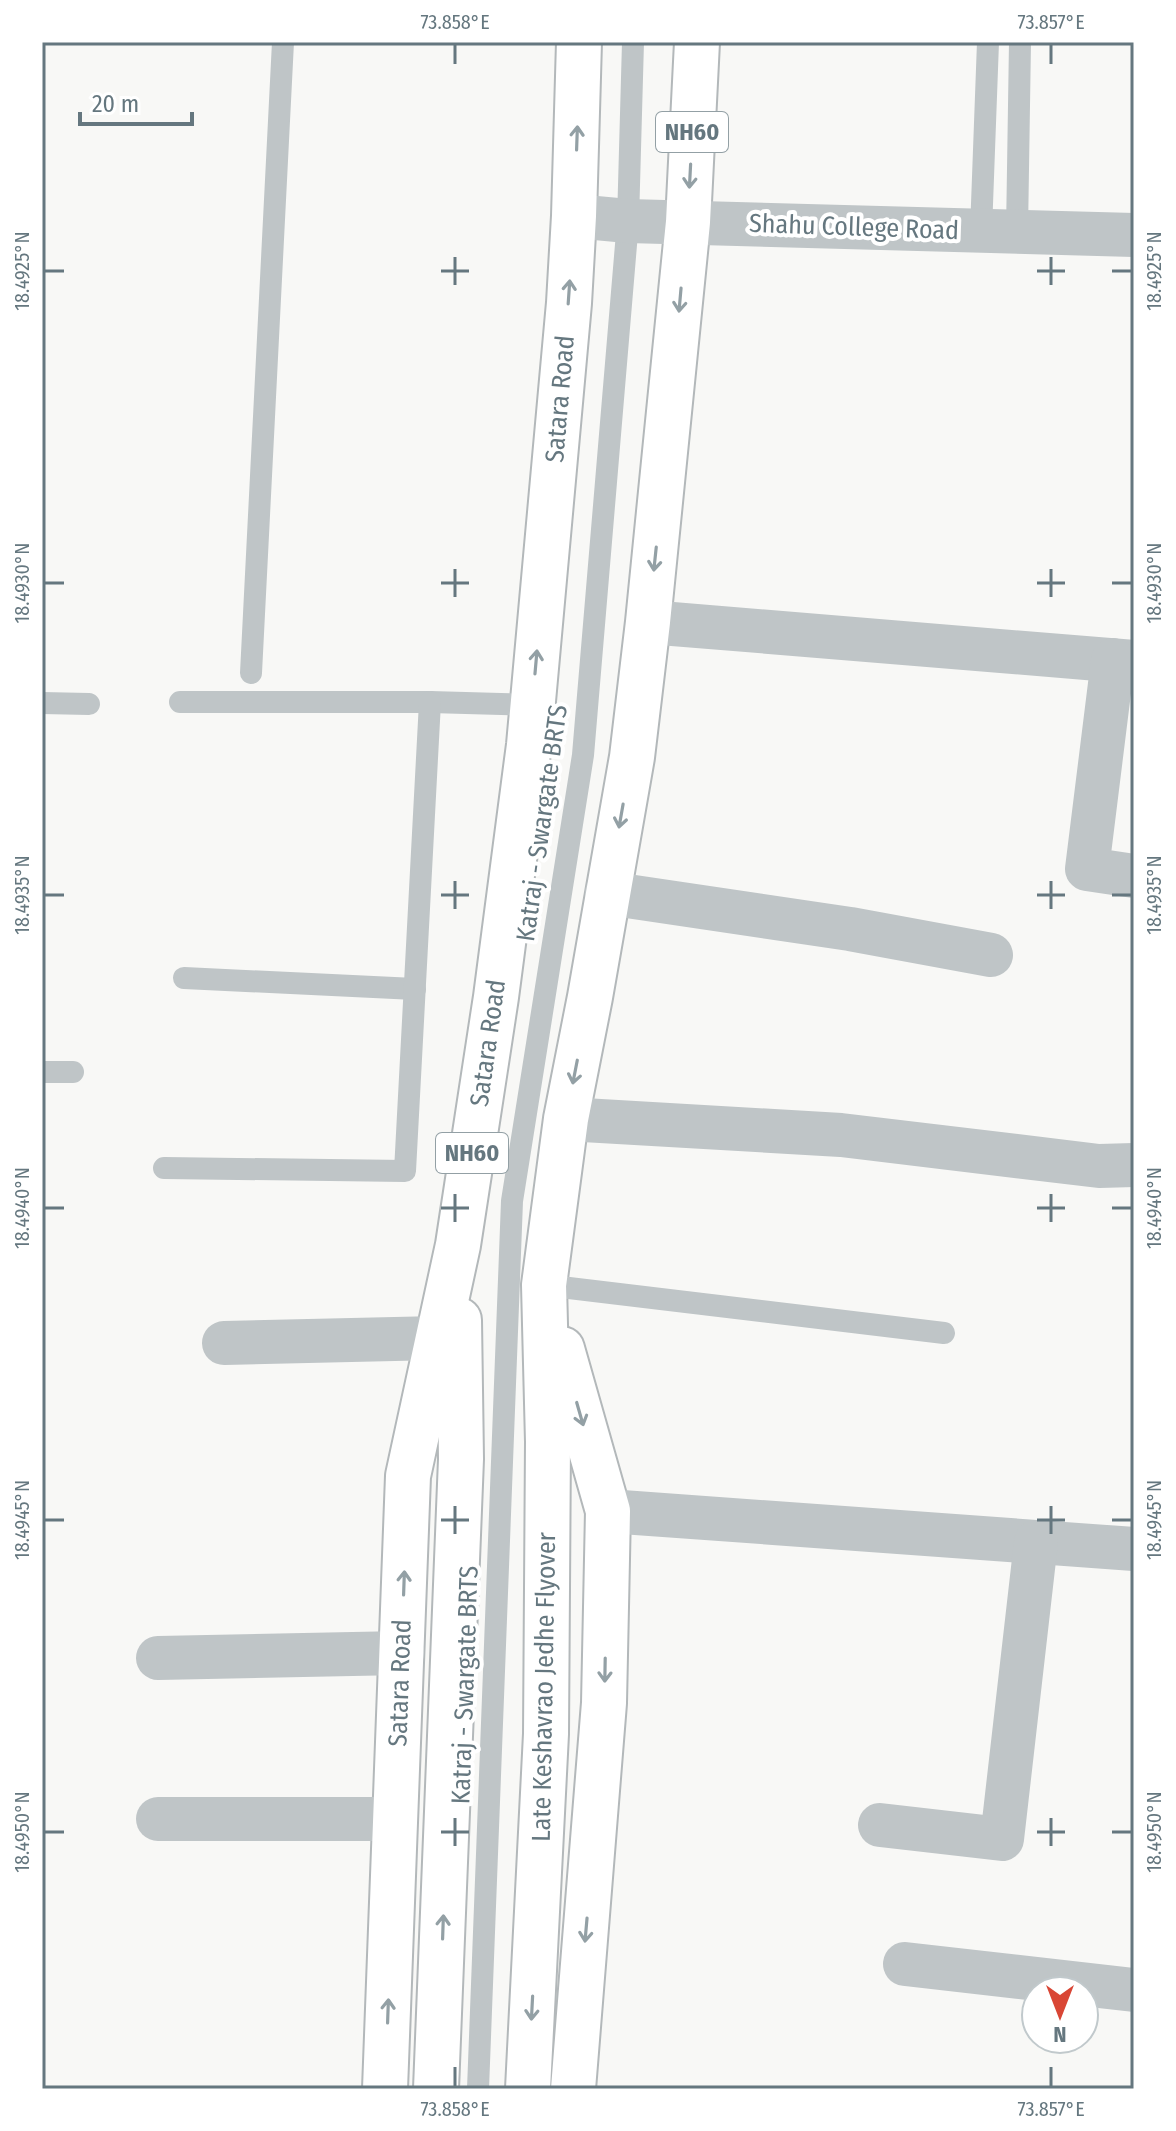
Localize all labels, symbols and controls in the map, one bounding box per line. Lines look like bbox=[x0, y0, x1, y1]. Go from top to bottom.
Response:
text: 73.858°E bbox=[420, 10, 490, 34]
text: 73.857°E bbox=[1017, 10, 1085, 34]
scale bar bbox=[80, 76, 192, 126]
text: 20 m bbox=[92, 90, 139, 118]
road number: NH60 bbox=[656, 112, 728, 152]
one-way arrow bbox=[569, 125, 584, 152]
one-way arrow bbox=[682, 162, 697, 189]
street label: Shahu College Road bbox=[748, 208, 960, 246]
text: 18.4925°N bbox=[10, 231, 34, 311]
text: 18.4925°N bbox=[1142, 231, 1166, 311]
one-way arrow bbox=[562, 279, 577, 306]
one-way arrow bbox=[673, 286, 688, 313]
street label: Satara Road bbox=[539, 334, 581, 464]
text: 18.4930°N bbox=[10, 543, 34, 623]
text: 18.4930°N bbox=[1142, 543, 1166, 623]
one-way arrow bbox=[647, 545, 662, 572]
one-way arrow bbox=[529, 649, 544, 676]
street label: Katraj - Swargate BRTS bbox=[510, 703, 574, 943]
one-way arrow bbox=[612, 803, 627, 829]
text: 18.4935°N bbox=[10, 855, 34, 935]
text: 18.4935°N bbox=[1142, 855, 1166, 935]
street label: Satara Road bbox=[464, 978, 512, 1108]
one-way arrow bbox=[567, 1059, 582, 1085]
road number: NH60 bbox=[436, 1133, 508, 1173]
text: 18.4940°N bbox=[10, 1167, 34, 1249]
text: 18.4940°N bbox=[1142, 1167, 1166, 1249]
one-way arrow bbox=[574, 1401, 589, 1427]
text: 18.4945°N bbox=[10, 1480, 34, 1560]
text: 18.4945°N bbox=[1142, 1480, 1166, 1560]
street label: Late Keshavrao Jedhe Flyover bbox=[526, 1532, 562, 1842]
street label: Katraj - Swargate BRTS bbox=[445, 1565, 485, 1805]
one-way arrow bbox=[397, 1570, 412, 1597]
street label: Satara Road bbox=[382, 1619, 418, 1747]
one-way arrow bbox=[597, 1656, 613, 1683]
text: 18.4950°N bbox=[10, 1791, 34, 1873]
text: 18.4950°N bbox=[1142, 1791, 1166, 1873]
one-way arrow bbox=[435, 1914, 450, 1941]
one-way arrow bbox=[578, 1916, 593, 1943]
north arrow bbox=[1020, 1975, 1100, 2055]
one-way arrow bbox=[524, 1994, 539, 2021]
one-way arrow bbox=[380, 1998, 395, 2025]
text: N bbox=[1053, 2021, 1067, 2048]
text: 73.858°E bbox=[420, 2097, 490, 2121]
text: 73.857°E bbox=[1017, 2097, 1085, 2121]

